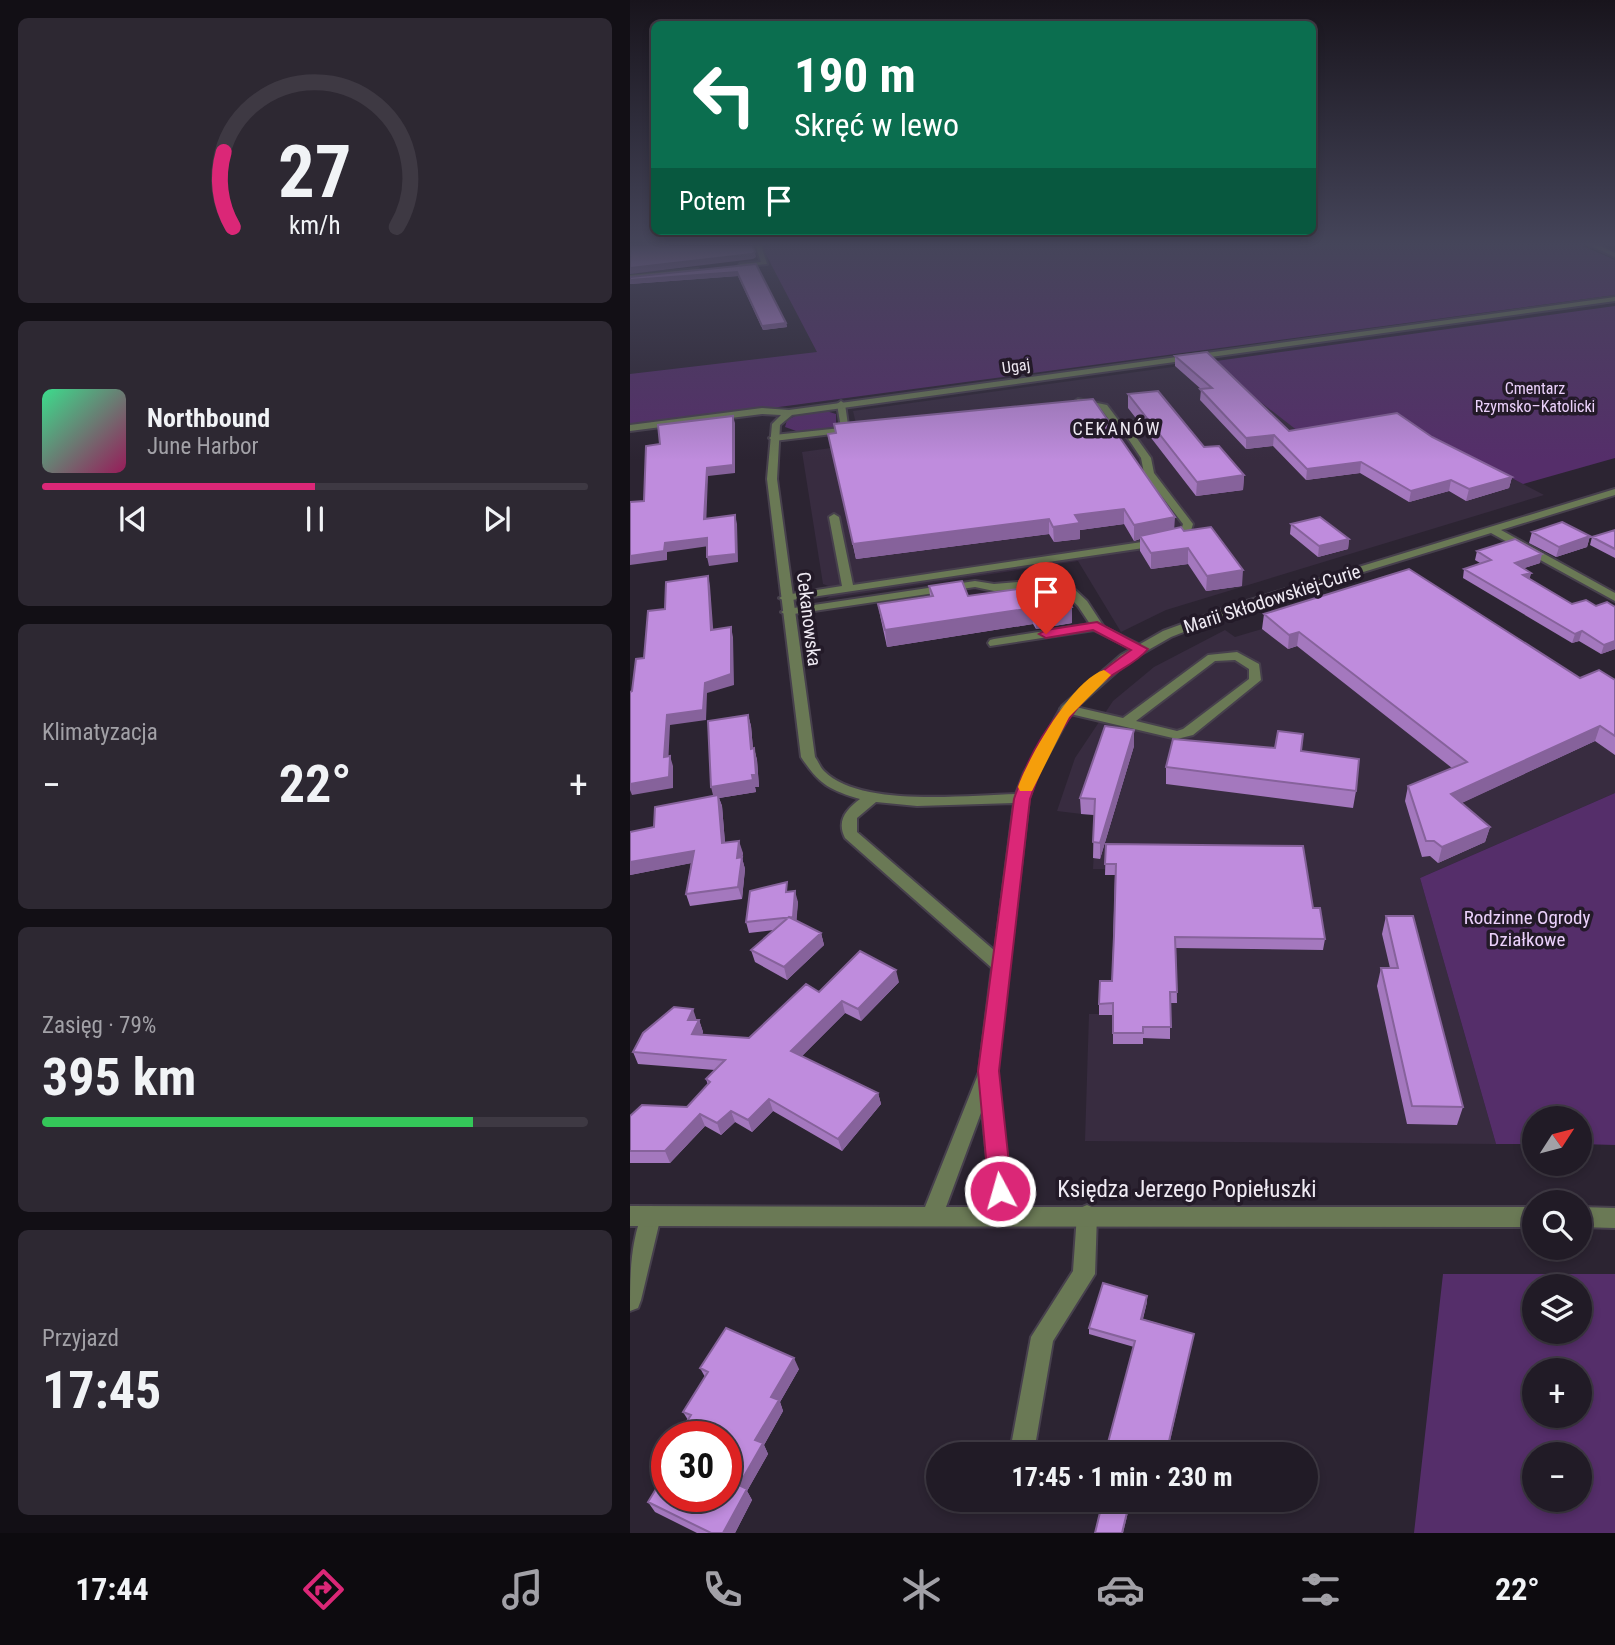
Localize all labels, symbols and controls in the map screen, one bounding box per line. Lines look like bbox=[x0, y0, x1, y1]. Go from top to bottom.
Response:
text: 190 m bbox=[794, 47, 916, 104]
icon: left bbox=[679, 49, 770, 140]
text: Skręć w lewo bbox=[794, 106, 959, 144]
text: 27 bbox=[278, 129, 352, 215]
icon: arrive bbox=[760, 182, 798, 220]
text: Potem bbox=[679, 186, 746, 216]
text: km/h bbox=[289, 210, 341, 239]
street label: Ugaj bbox=[1001, 355, 1031, 377]
park label: Cmentarz Rzymsko–Katolicki bbox=[1475, 379, 1595, 416]
text: Northbound bbox=[147, 403, 270, 433]
district label: CEKANÓW bbox=[1072, 418, 1162, 439]
text: June Harbor bbox=[147, 433, 259, 460]
icon: previous bbox=[114, 500, 152, 538]
icon: pause bbox=[296, 500, 334, 538]
icon: next bbox=[478, 500, 516, 538]
street label: Marii Skłodowskiej-Curie bbox=[1181, 559, 1364, 638]
pin bbox=[1016, 562, 1076, 634]
street label: Cekanowska bbox=[792, 571, 826, 667]
icon: arrive bbox=[1027, 573, 1065, 611]
text: Klimatyzacja bbox=[42, 719, 158, 746]
text: 22° bbox=[279, 754, 351, 815]
text: − bbox=[42, 763, 61, 807]
text: + bbox=[569, 763, 588, 807]
park label: Rodzinne Ogrody Działkowe bbox=[1464, 906, 1590, 951]
text: Zasięg · 79% bbox=[42, 1012, 156, 1039]
text: 395 km bbox=[42, 1047, 196, 1108]
north arrow bbox=[1522, 1106, 1592, 1176]
map controls bbox=[1522, 1106, 1592, 1512]
position arrow bbox=[963, 1154, 1037, 1228]
street label: Księdza Jerzego Popiełuszki bbox=[1057, 1176, 1317, 1203]
button: search bbox=[1522, 1190, 1592, 1260]
button: layers bbox=[1522, 1274, 1592, 1344]
text: Przyjazd bbox=[42, 1325, 119, 1352]
button: + bbox=[1522, 1358, 1592, 1428]
text: 17:45 bbox=[42, 1360, 161, 1421]
speed limit sign: 30 bbox=[651, 1421, 742, 1512]
button: − bbox=[1522, 1442, 1592, 1512]
text: 17:45 · 1 min · 230 m bbox=[1012, 1462, 1232, 1492]
icon: directions bbox=[299, 1565, 348, 1614]
icon: music bbox=[498, 1565, 547, 1614]
icon: phone bbox=[698, 1565, 747, 1614]
icon: climate bbox=[897, 1565, 946, 1614]
icon: car bbox=[1096, 1565, 1145, 1614]
icon: filters bbox=[1296, 1565, 1345, 1614]
text: 17:44 bbox=[75, 1570, 149, 1608]
text: 22° bbox=[1495, 1570, 1540, 1608]

